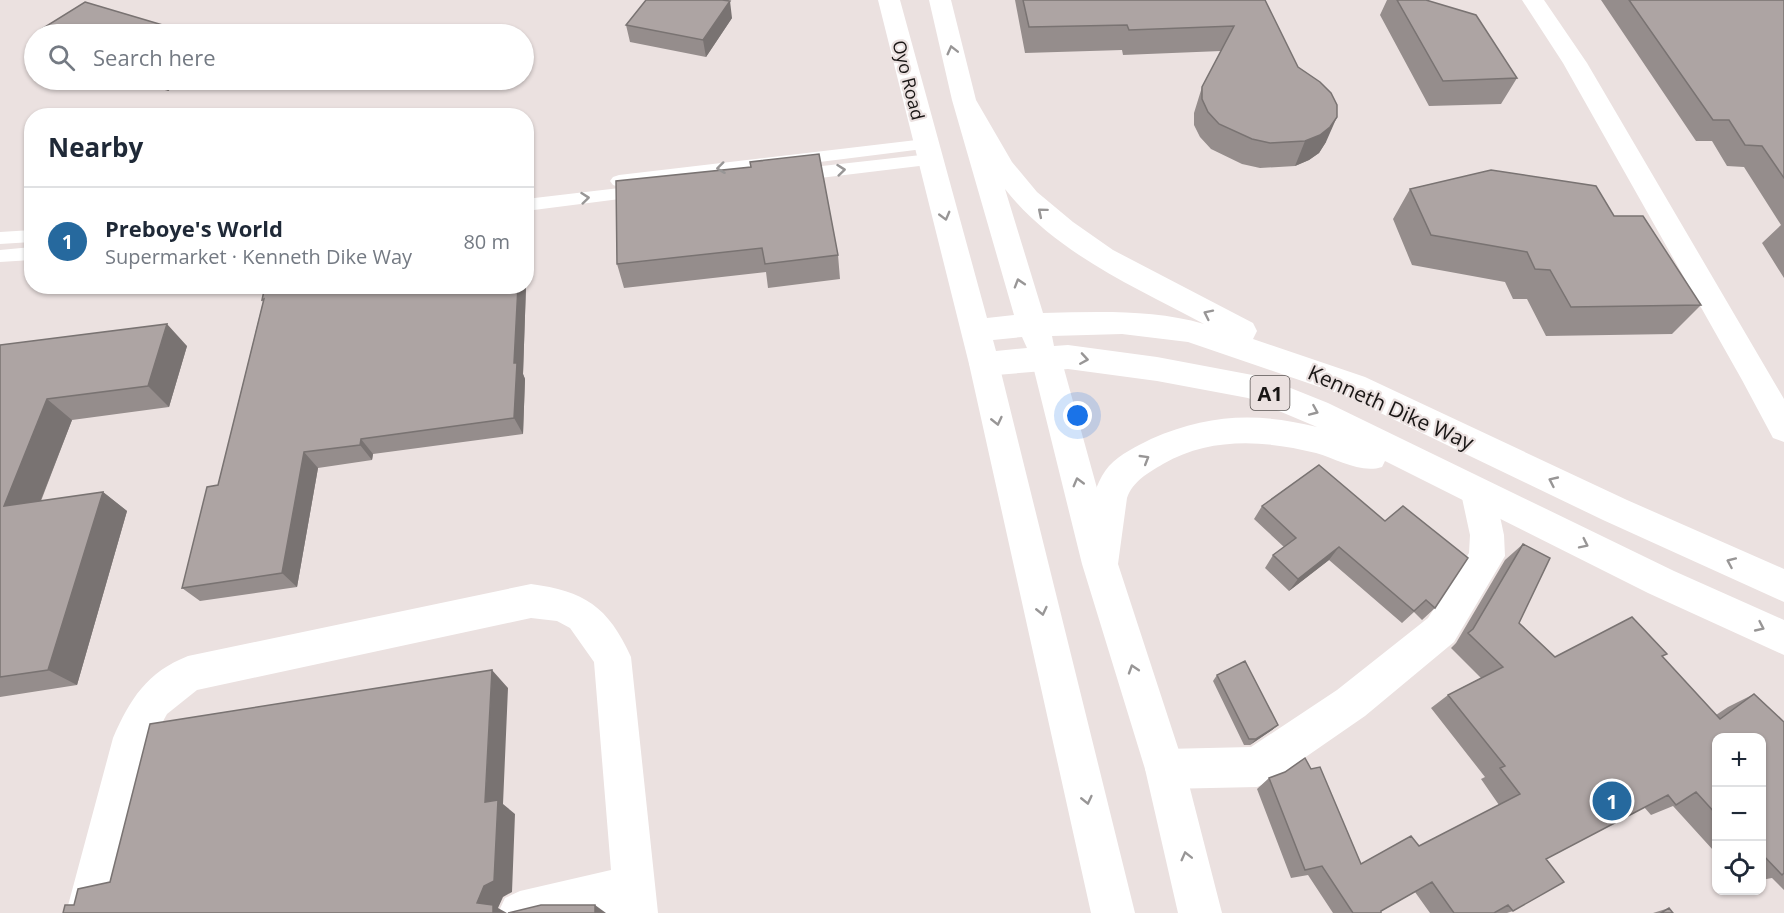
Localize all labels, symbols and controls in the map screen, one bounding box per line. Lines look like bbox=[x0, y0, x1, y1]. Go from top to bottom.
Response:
search box bbox=[24, 24, 534, 90]
street label: Oyo Road bbox=[888, 38, 930, 122]
icon: search bbox=[45, 41, 78, 74]
text: Search here bbox=[93, 42, 216, 72]
one-way arrow bbox=[947, 45, 960, 55]
text: Nearby bbox=[48, 129, 143, 165]
one-way arrow bbox=[716, 161, 725, 174]
one-way arrow bbox=[836, 164, 846, 176]
one-way arrow bbox=[580, 192, 589, 205]
one-way arrow bbox=[1038, 208, 1049, 219]
one-way arrow bbox=[938, 210, 950, 221]
text: Preboye's World bbox=[105, 213, 283, 243]
text: 1 bbox=[62, 228, 73, 255]
text: 80 m bbox=[463, 228, 510, 255]
text: Supermarket · Kenneth Dike Way bbox=[105, 243, 412, 270]
one-way arrow bbox=[1014, 278, 1026, 289]
one-way arrow bbox=[1203, 309, 1214, 321]
one-way arrow bbox=[1079, 352, 1088, 364]
street label: Kenneth Dike Way bbox=[1304, 358, 1479, 456]
road number: A1 bbox=[1250, 376, 1290, 410]
your location bbox=[1063, 401, 1092, 430]
one-way arrow bbox=[1307, 404, 1318, 416]
one-way arrow bbox=[990, 416, 1003, 426]
one-way arrow bbox=[1139, 454, 1149, 466]
one-way arrow bbox=[1549, 476, 1560, 488]
one-way arrow bbox=[1073, 477, 1086, 487]
one-way arrow bbox=[1578, 536, 1589, 548]
one-way arrow bbox=[1726, 557, 1737, 569]
one-way arrow bbox=[1035, 605, 1048, 615]
one-way arrow bbox=[1754, 620, 1765, 632]
one-way arrow bbox=[1128, 664, 1140, 675]
map controls bbox=[1712, 733, 1766, 895]
button: + bbox=[1712, 733, 1766, 787]
pin: 1 bbox=[1592, 778, 1632, 824]
button: − bbox=[1712, 787, 1766, 841]
one-way arrow bbox=[1079, 795, 1092, 805]
button: locate bbox=[1712, 841, 1766, 895]
one-way arrow bbox=[1181, 851, 1194, 861]

